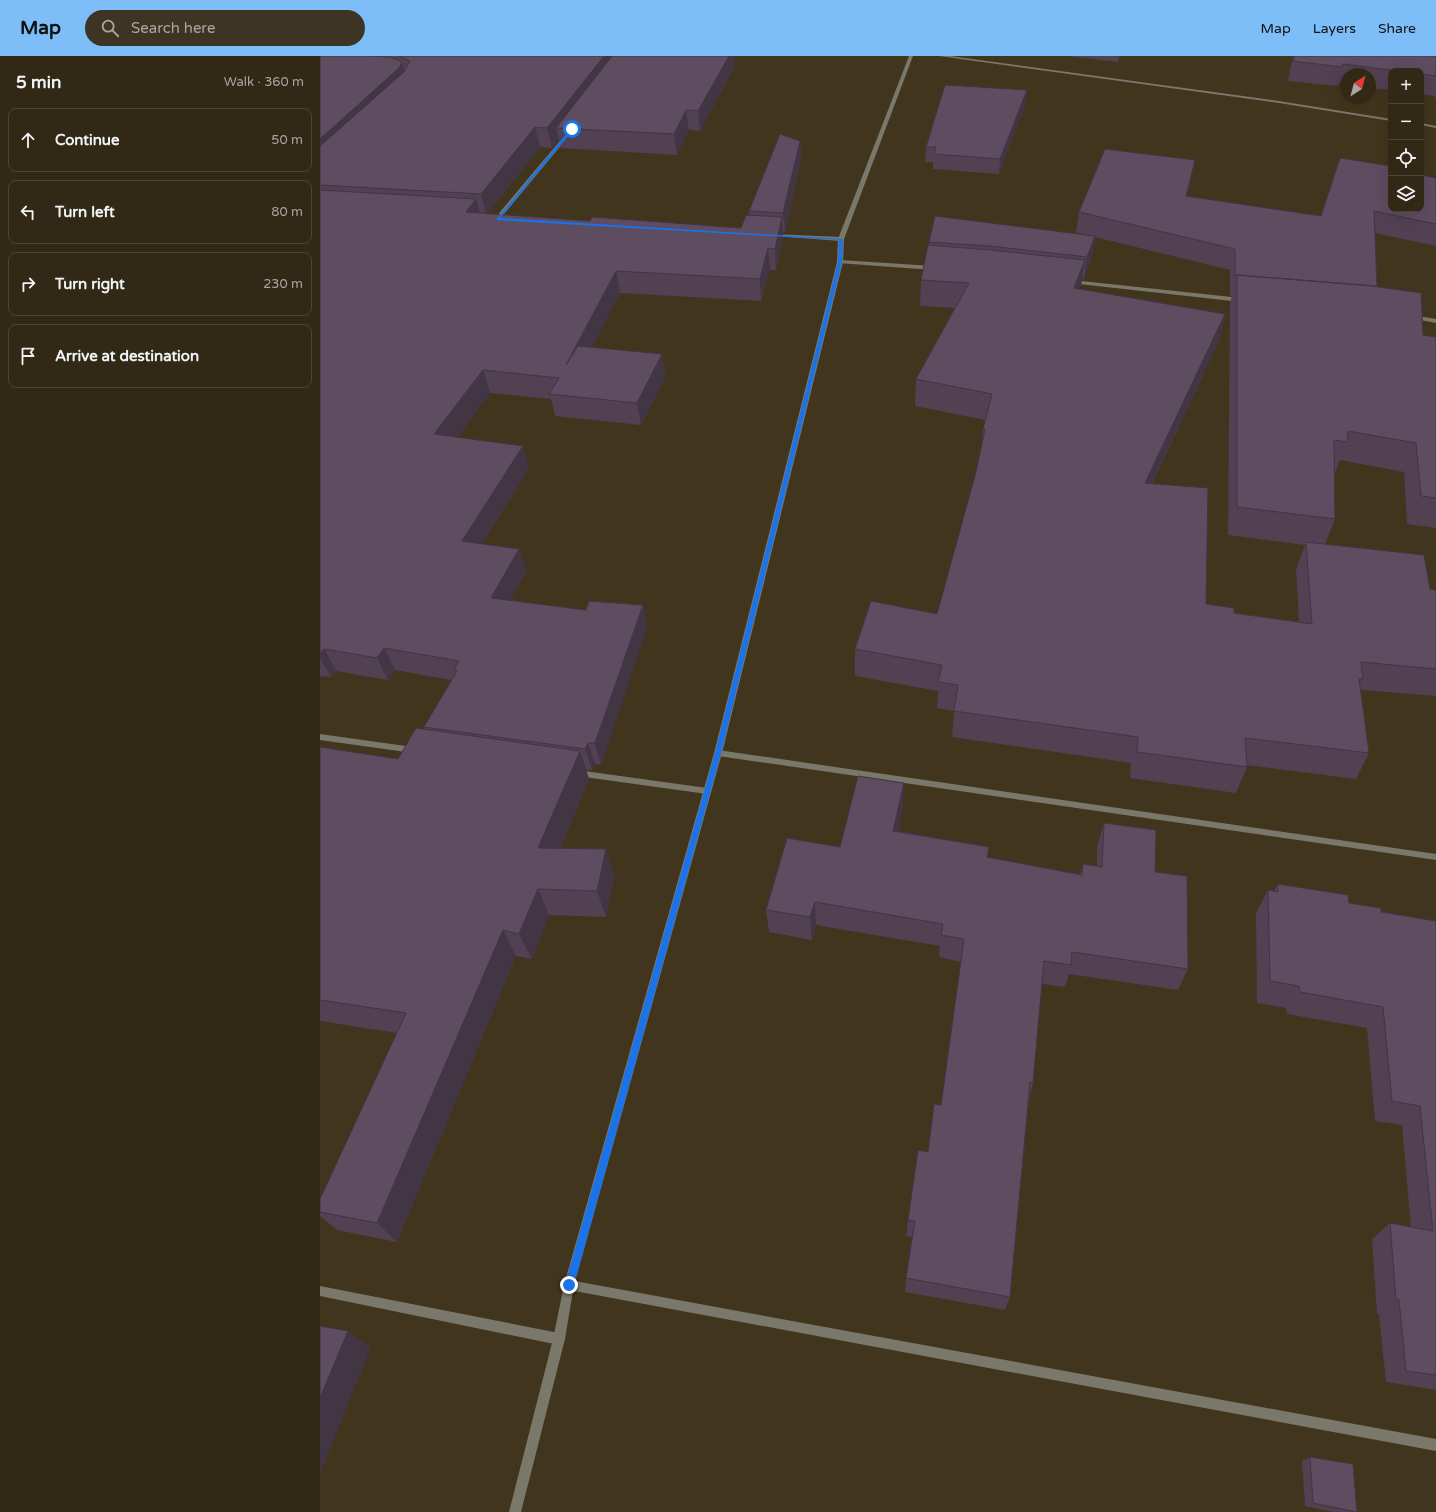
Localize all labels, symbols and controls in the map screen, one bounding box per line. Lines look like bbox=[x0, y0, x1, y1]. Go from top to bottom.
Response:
search box bbox=[85, 10, 365, 46]
text: Map bbox=[20, 17, 61, 39]
icon: search bbox=[99, 17, 121, 39]
text: Search here bbox=[131, 19, 215, 37]
text: Map bbox=[1261, 20, 1291, 37]
text: Layers bbox=[1313, 20, 1356, 37]
text: Share bbox=[1378, 20, 1416, 37]
north arrow bbox=[1340, 68, 1376, 104]
map controls bbox=[1388, 68, 1424, 212]
button: + bbox=[1388, 68, 1424, 104]
text: 5 min bbox=[16, 72, 61, 93]
text: Walk · 360 m bbox=[224, 74, 304, 90]
button: − bbox=[1388, 104, 1424, 140]
route start bbox=[563, 120, 581, 138]
icon: ahead bbox=[17, 129, 39, 151]
text: Continue bbox=[55, 131, 119, 149]
text: 50 m bbox=[271, 132, 303, 148]
button: locate bbox=[1388, 140, 1424, 176]
button: layers bbox=[1388, 176, 1424, 212]
icon: left bbox=[17, 201, 39, 223]
text: Turn left bbox=[55, 203, 115, 221]
text: 80 m bbox=[271, 204, 303, 220]
icon: right bbox=[17, 273, 39, 295]
text: Turn right bbox=[55, 275, 125, 293]
text: 230 m bbox=[263, 276, 303, 292]
icon: arrive bbox=[17, 345, 39, 367]
text: Arrive at destination bbox=[55, 347, 199, 365]
route end bbox=[560, 1276, 578, 1294]

